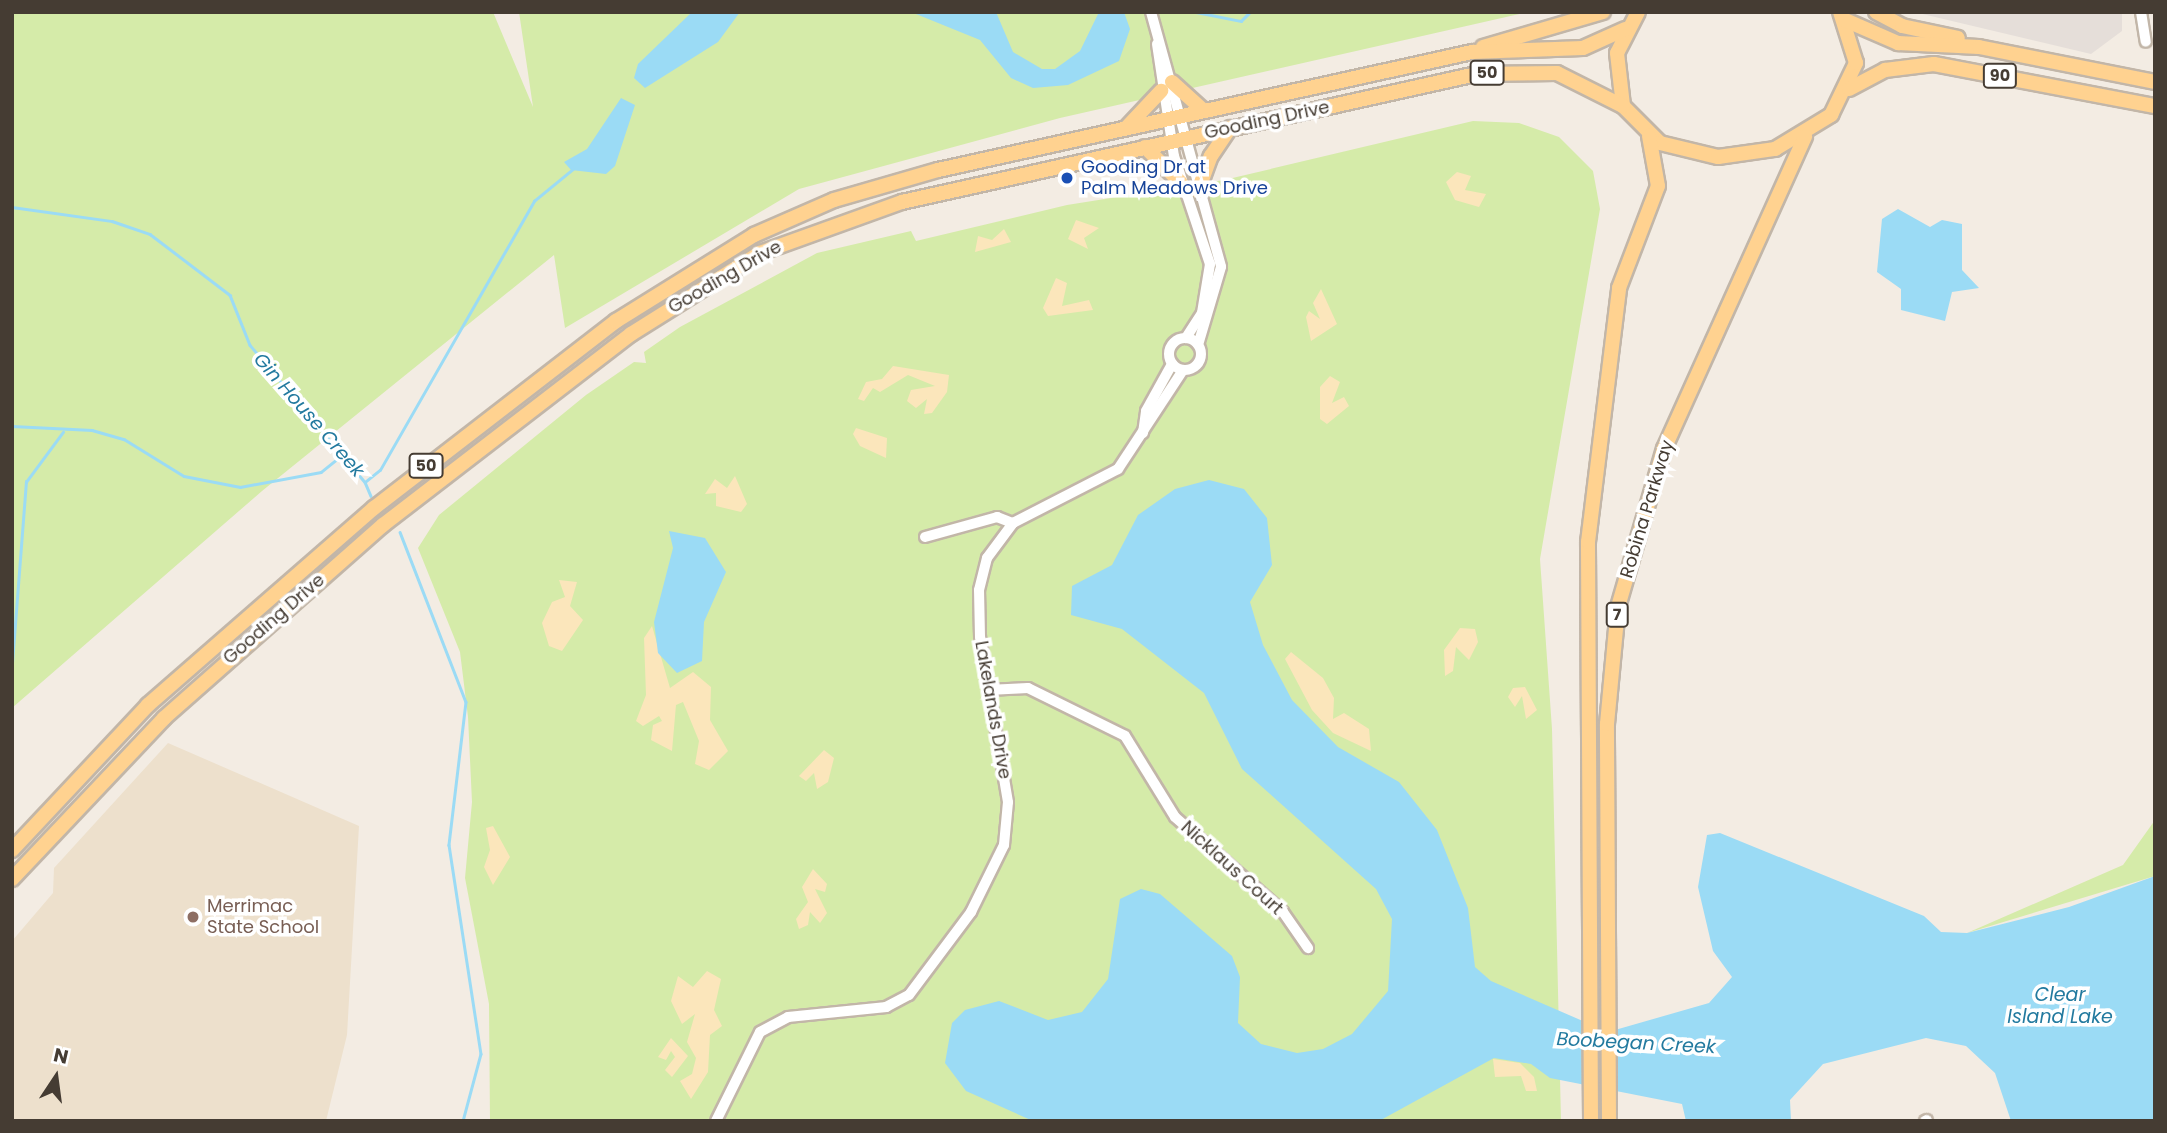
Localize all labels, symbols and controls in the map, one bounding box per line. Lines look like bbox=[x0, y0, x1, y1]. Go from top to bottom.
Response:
road number: 50 bbox=[1470, 60, 1504, 86]
road number: 90 bbox=[1982, 64, 2018, 88]
street label: Gooding Drive bbox=[1203, 96, 1331, 144]
place label: Gooding Dr at Palm Meadows Drive bbox=[1081, 157, 1268, 200]
marker: Gooding Dr at Palm Meadows Drive bbox=[1059, 170, 1075, 186]
street label: Gooding Drive bbox=[664, 236, 786, 318]
water label: Gin House Creek bbox=[249, 348, 369, 482]
street label: Robina Parkway bbox=[1616, 437, 1678, 581]
road number: 50 bbox=[408, 453, 444, 478]
street label: Gooding Drive bbox=[219, 569, 329, 669]
road number: 7 bbox=[1605, 602, 1629, 628]
street label: Lakelands Drive bbox=[970, 639, 1016, 781]
street label: Nicklaus Court bbox=[1177, 817, 1287, 919]
place label: Merrimac State School bbox=[207, 896, 319, 939]
marker: Merrimac State School bbox=[185, 909, 201, 925]
water label: Clear Island Lake bbox=[2007, 984, 2113, 1028]
water label: Boobegan Creek bbox=[1556, 1027, 1716, 1059]
text: N bbox=[51, 1041, 71, 1071]
north arrow bbox=[21, 1042, 91, 1112]

